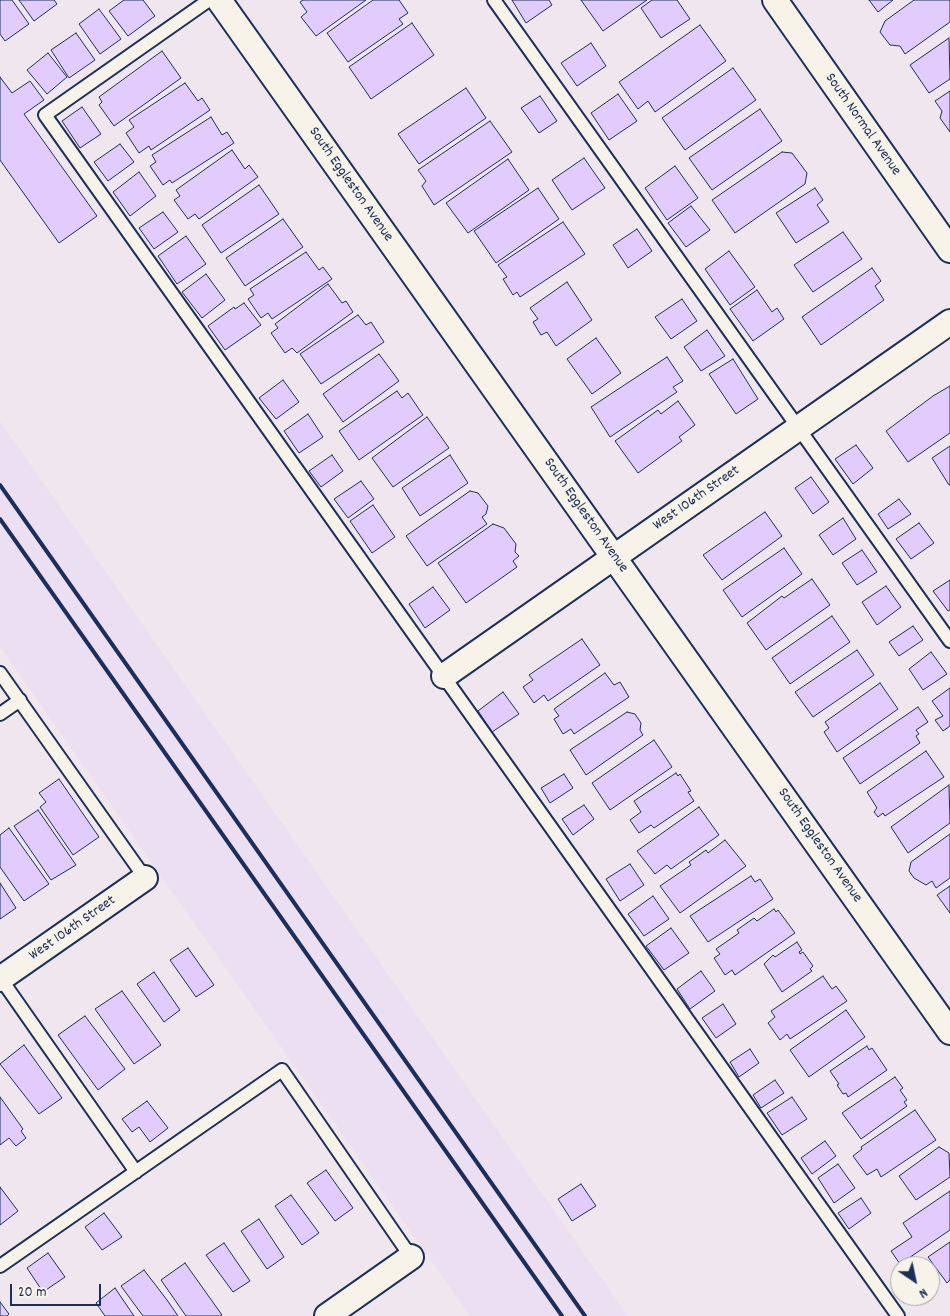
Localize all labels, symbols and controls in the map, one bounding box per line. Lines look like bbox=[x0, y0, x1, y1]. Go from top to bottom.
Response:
street label: South Normal Avenue bbox=[820, 70, 904, 180]
street label: South Eggleston Avenue bbox=[304, 124, 396, 246]
street label: South Eggleston Avenue bbox=[539, 455, 631, 577]
street label: West 106th Street bbox=[650, 462, 744, 536]
street label: South Eggleston Avenue bbox=[773, 785, 865, 907]
street label: West 106th Street bbox=[26, 892, 120, 966]
north arrow bbox=[890, 1256, 940, 1306]
scale bar bbox=[12, 1274, 104, 1306]
text: 20 m bbox=[18, 1282, 46, 1304]
text: N bbox=[914, 1282, 931, 1303]

